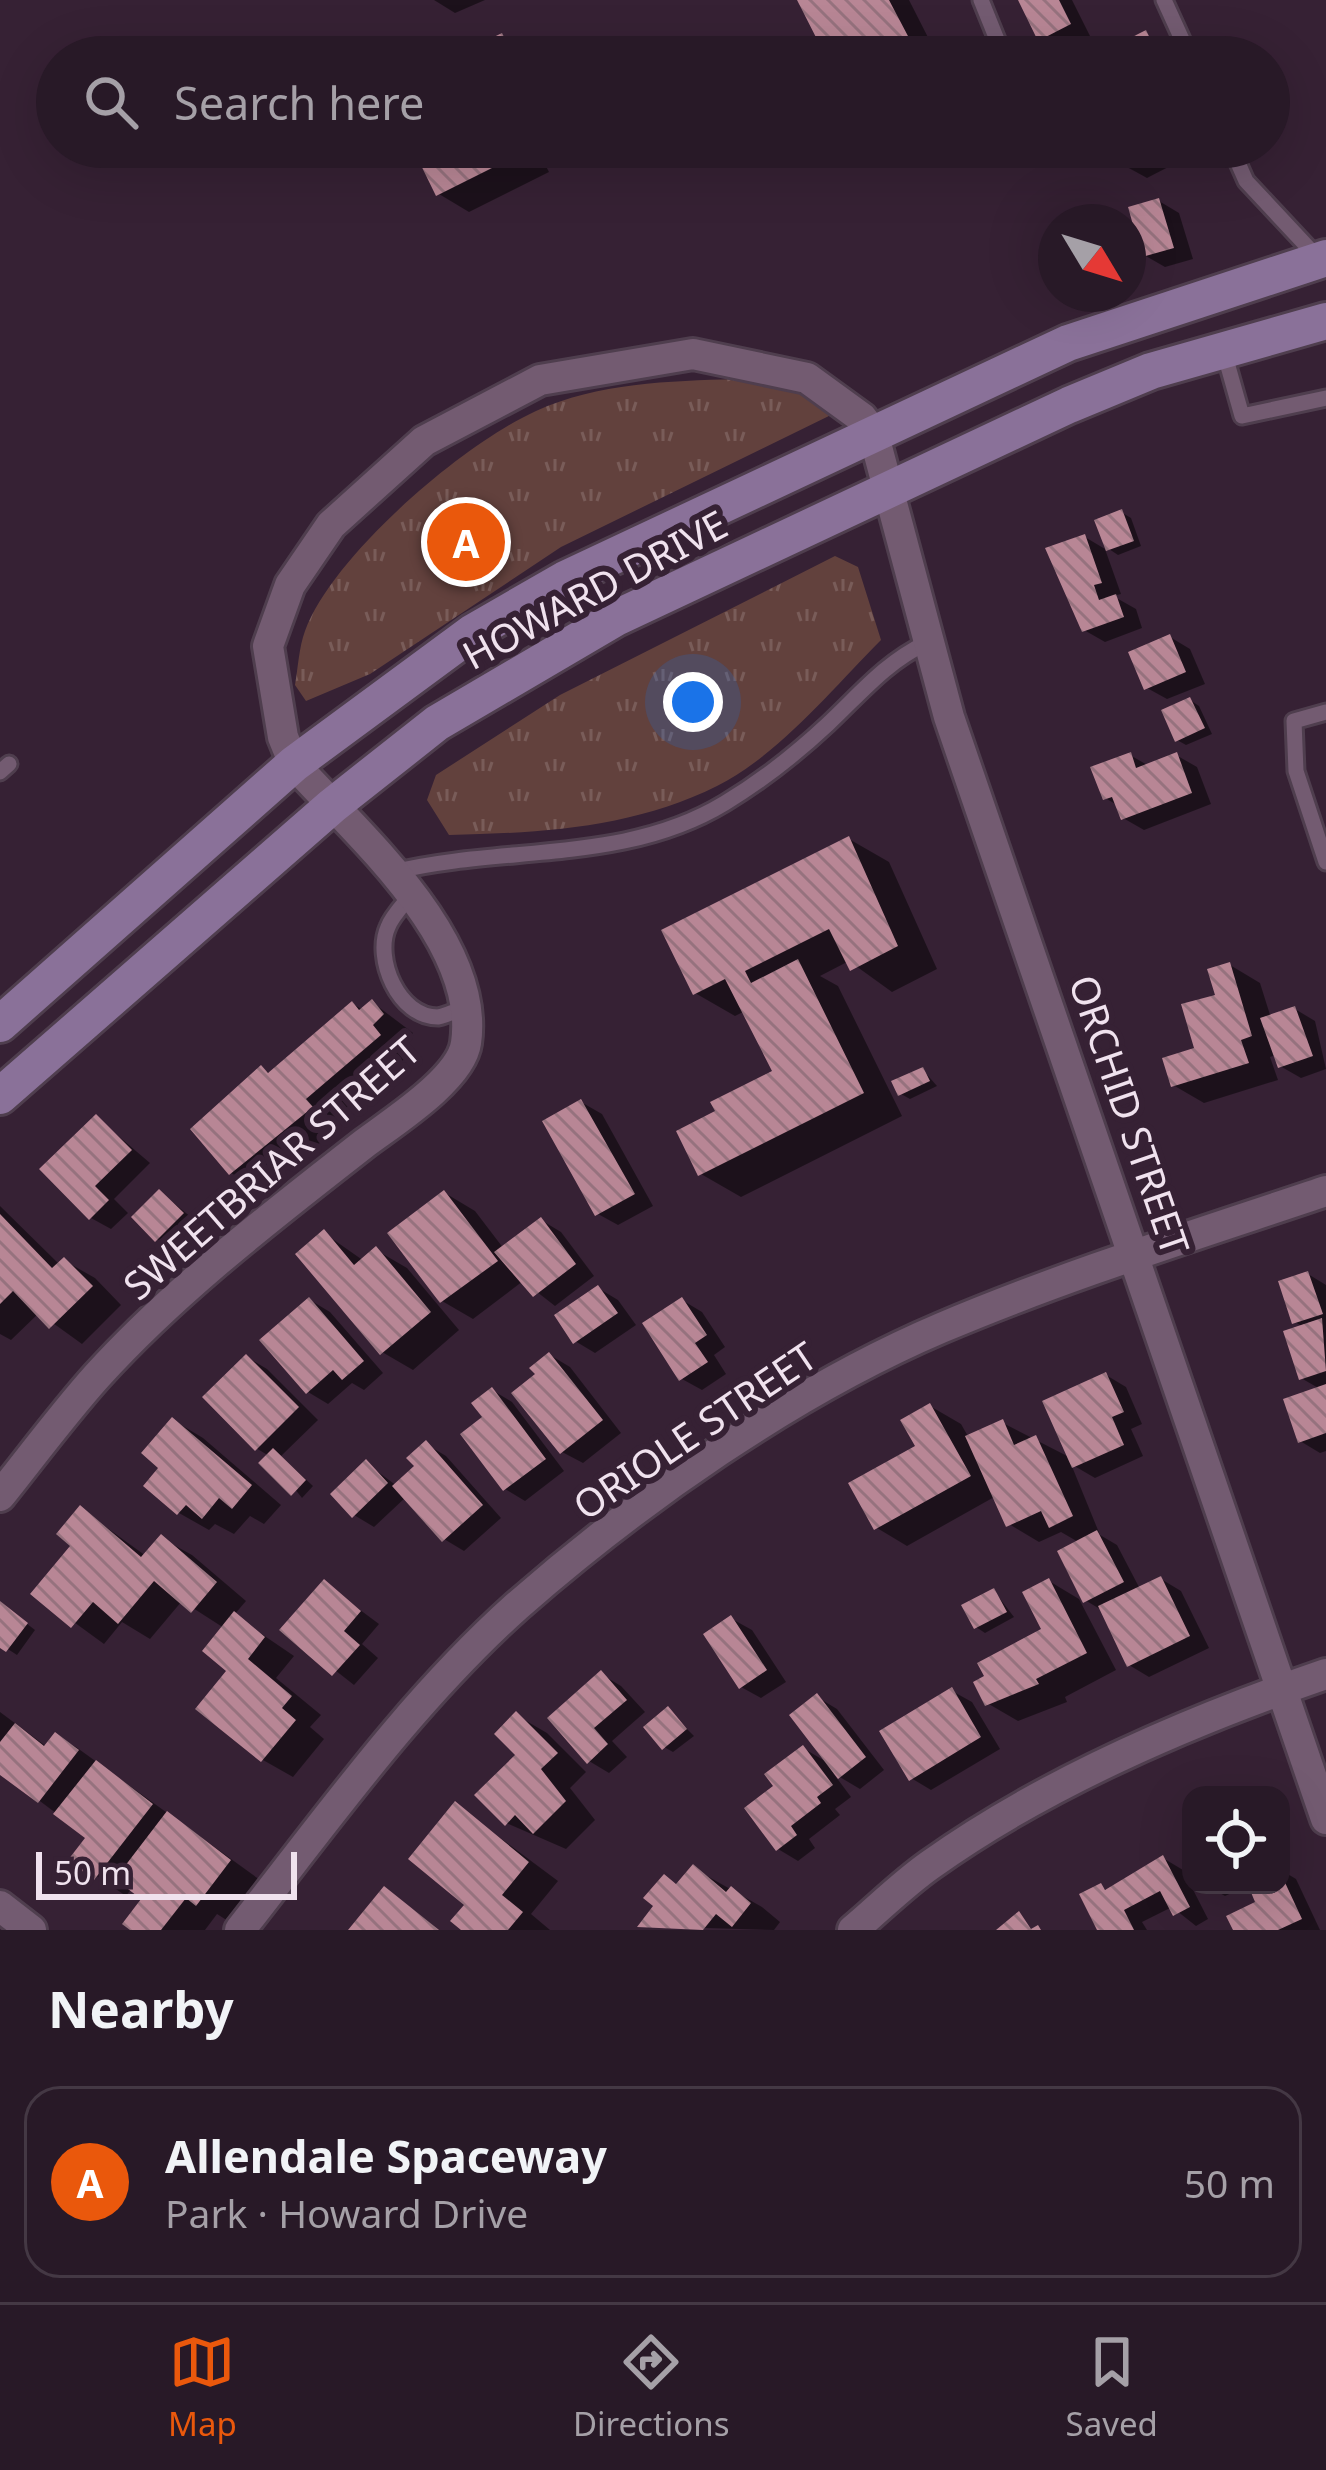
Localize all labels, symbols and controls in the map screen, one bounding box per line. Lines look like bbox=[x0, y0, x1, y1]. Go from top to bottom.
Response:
search box bbox=[36, 36, 1290, 168]
icon: search bbox=[78, 69, 144, 135]
text: Search here bbox=[174, 72, 424, 133]
north arrow bbox=[1038, 204, 1146, 312]
pin: A bbox=[427, 497, 505, 587]
street label: HOWARD DRIVE bbox=[455, 501, 735, 679]
your location bbox=[663, 672, 723, 732]
street label: ORCHID STREET bbox=[1058, 968, 1203, 1262]
street label: SWEETBRIAR STREET bbox=[111, 1023, 431, 1311]
street label: ORIOLE STREET bbox=[562, 1328, 827, 1531]
map controls bbox=[1182, 1786, 1290, 1894]
button: locate bbox=[1182, 1786, 1290, 1894]
scale bar bbox=[36, 1846, 297, 1899]
text: 50 m bbox=[54, 1850, 131, 1895]
text: Nearby bbox=[48, 1973, 234, 2043]
text: Allendale Spaceway bbox=[165, 2125, 607, 2186]
text: A bbox=[77, 2156, 104, 2209]
text: 50 m bbox=[1184, 2156, 1275, 2209]
text: Park · Howard Drive bbox=[165, 2186, 528, 2239]
tab: Map bbox=[168, 2329, 237, 2446]
tab: Directions bbox=[573, 2329, 730, 2446]
tab: Saved bbox=[1066, 2329, 1158, 2446]

